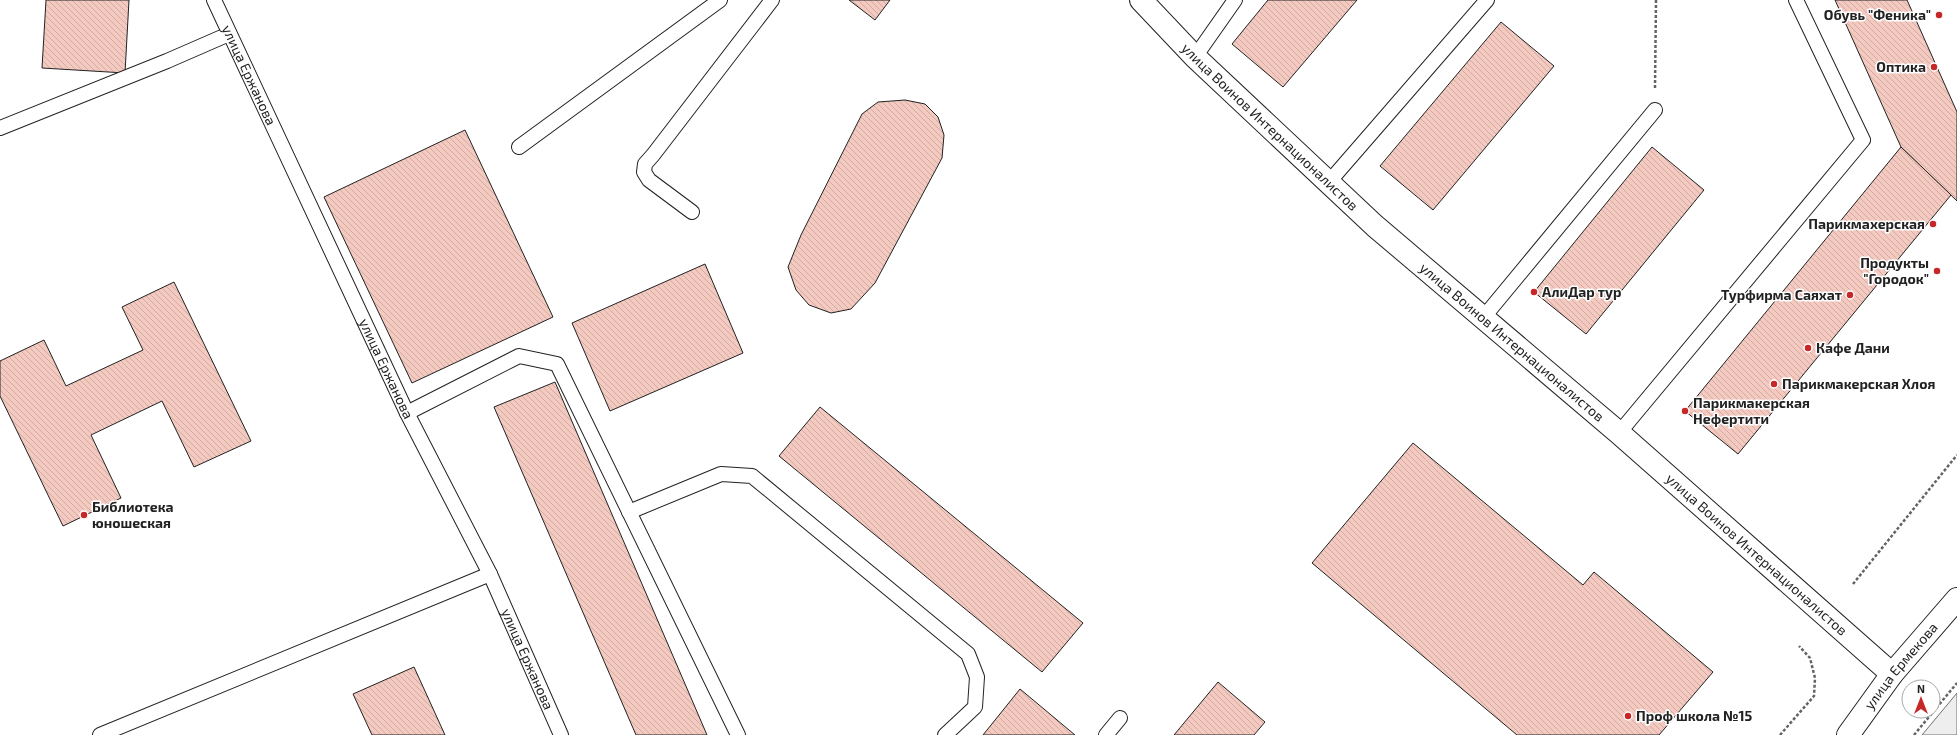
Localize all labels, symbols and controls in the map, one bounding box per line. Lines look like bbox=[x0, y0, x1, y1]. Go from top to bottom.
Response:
place label: Обувь "Феника" bbox=[1824, 6, 1931, 23]
marker: Обувь "Феника" bbox=[1934, 10, 1944, 20]
street label: улица Ержанова bbox=[219, 22, 280, 128]
street label: улица Воинов Интернационалистов bbox=[1178, 39, 1362, 214]
place label: Оптика bbox=[1876, 58, 1926, 75]
marker: Оптика bbox=[1929, 62, 1939, 72]
place label: Парикмахерская bbox=[1808, 215, 1925, 232]
marker: Парикмахерская bbox=[1928, 219, 1938, 229]
place label: Продукты "Городок" bbox=[1860, 254, 1929, 287]
street label: улица Воинов Интернационалистов bbox=[1417, 259, 1608, 425]
marker: Продукты "Городок" bbox=[1932, 266, 1942, 276]
place label: АлиДар тур bbox=[1542, 283, 1621, 300]
place label: Турфирма Саяхат bbox=[1721, 286, 1842, 303]
marker: АлиДар тур bbox=[1529, 287, 1539, 297]
marker: Турфирма Саяхат bbox=[1845, 290, 1855, 300]
street label: улица Ержанова bbox=[356, 316, 418, 422]
place label: Кафе Дани bbox=[1816, 339, 1890, 356]
marker: Кафе Дани bbox=[1803, 343, 1813, 353]
place label: Парикмакерская Хлоя bbox=[1782, 375, 1935, 392]
marker: Парикмакерская Хлоя bbox=[1769, 379, 1779, 389]
place label: Парикмакерская Нефертити bbox=[1693, 394, 1810, 427]
marker: Парикмакерская Нефертити bbox=[1680, 406, 1690, 416]
street label: улица Воинов Интернационалистов bbox=[1663, 470, 1851, 639]
place label: Библиотека юношеская bbox=[92, 498, 174, 531]
marker: Библиотека юношеская bbox=[79, 510, 89, 520]
street label: улица Ержанова bbox=[498, 606, 558, 712]
street label: улица Ермекова bbox=[1860, 619, 1941, 713]
north arrow bbox=[1901, 679, 1941, 719]
text: N bbox=[1917, 682, 1925, 695]
place label: Проф школа №15 bbox=[1636, 707, 1753, 724]
marker: Проф школа №15 bbox=[1623, 711, 1633, 721]

